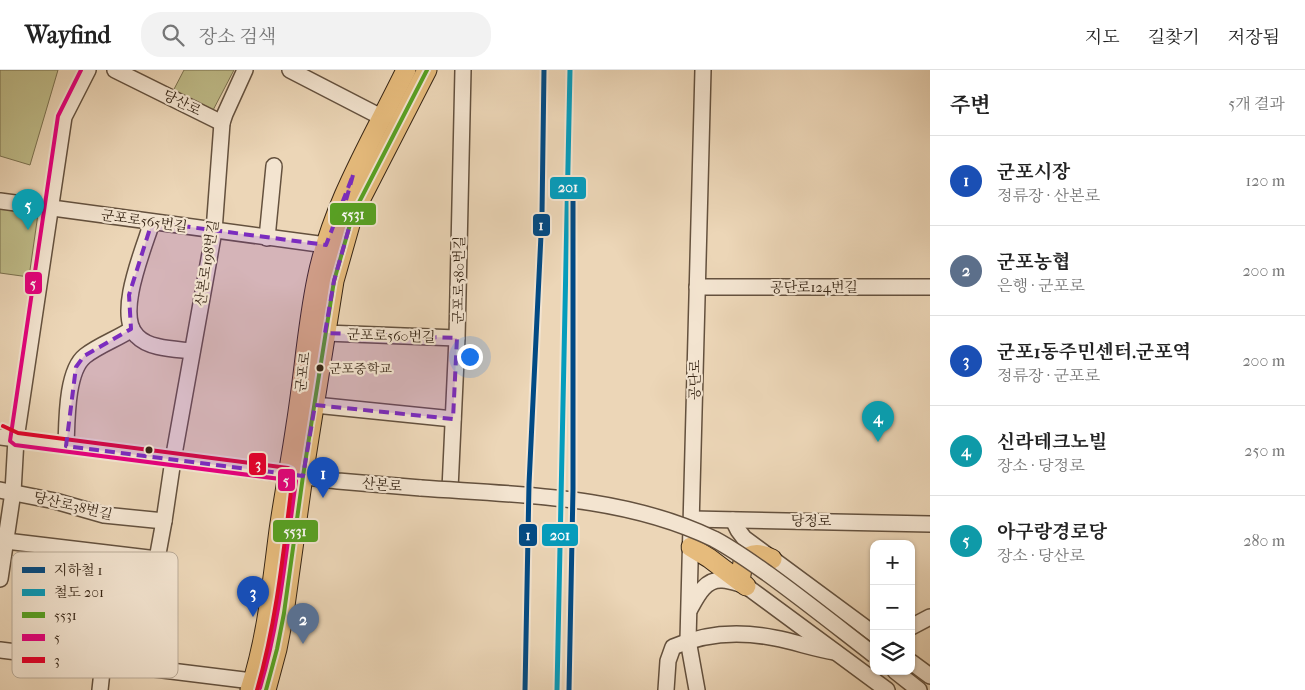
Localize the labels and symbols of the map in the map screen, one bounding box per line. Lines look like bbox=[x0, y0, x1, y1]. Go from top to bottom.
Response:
street label: 당산로 bbox=[160, 86, 204, 120]
line badge: 201 bbox=[549, 176, 587, 200]
text: 201 bbox=[558, 179, 578, 196]
pin: 5 bbox=[12, 189, 44, 230]
line badge: 5531 bbox=[329, 202, 377, 226]
text: 5531 bbox=[342, 206, 364, 223]
street label: 군포로565번길 bbox=[100, 207, 188, 235]
line badge: 1 bbox=[532, 213, 551, 237]
text: 1 bbox=[539, 217, 544, 234]
street label: 산본로198번길 bbox=[192, 219, 222, 307]
street label: 군포로580번길 bbox=[450, 236, 468, 324]
line badge: 5 bbox=[24, 271, 43, 295]
text: 5 bbox=[30, 275, 36, 292]
street label: 공단로124번길 bbox=[770, 279, 858, 296]
street label: 군포로560번길 bbox=[346, 326, 436, 346]
your location bbox=[457, 344, 483, 370]
street label: 군포로 bbox=[292, 350, 314, 393]
street label: 공단로 bbox=[686, 359, 704, 400]
place label: 군포중학교 bbox=[329, 361, 392, 376]
marker: 군포중학교 bbox=[315, 363, 325, 373]
pin: 4 bbox=[862, 401, 894, 442]
unlabelled marker bbox=[144, 445, 154, 455]
line badge: 3 bbox=[248, 452, 267, 476]
text: 3 bbox=[255, 456, 261, 473]
pin: 1 bbox=[307, 457, 339, 498]
line badge: 5 bbox=[277, 468, 296, 492]
text: 5 bbox=[283, 472, 289, 489]
street label: 산본로 bbox=[361, 475, 403, 495]
street label: 당산로38번길 bbox=[32, 489, 114, 523]
street label: 당정로 bbox=[791, 512, 832, 530]
line badge: 5531 bbox=[272, 519, 319, 543]
text: 5531 bbox=[284, 523, 306, 540]
line badge: 1 bbox=[518, 523, 538, 547]
line badge: 201 bbox=[541, 523, 579, 547]
text: 1 bbox=[526, 527, 531, 544]
text: 201 bbox=[550, 527, 570, 544]
legend bbox=[12, 552, 178, 678]
text: 지하철 1 bbox=[54, 562, 103, 579]
pin: 3 bbox=[237, 576, 269, 617]
text: 철도 201 bbox=[54, 584, 104, 601]
pin: 2 bbox=[287, 603, 319, 644]
text: 5531 bbox=[54, 607, 77, 624]
text: 5 bbox=[54, 629, 60, 646]
text: 3 bbox=[54, 652, 60, 669]

